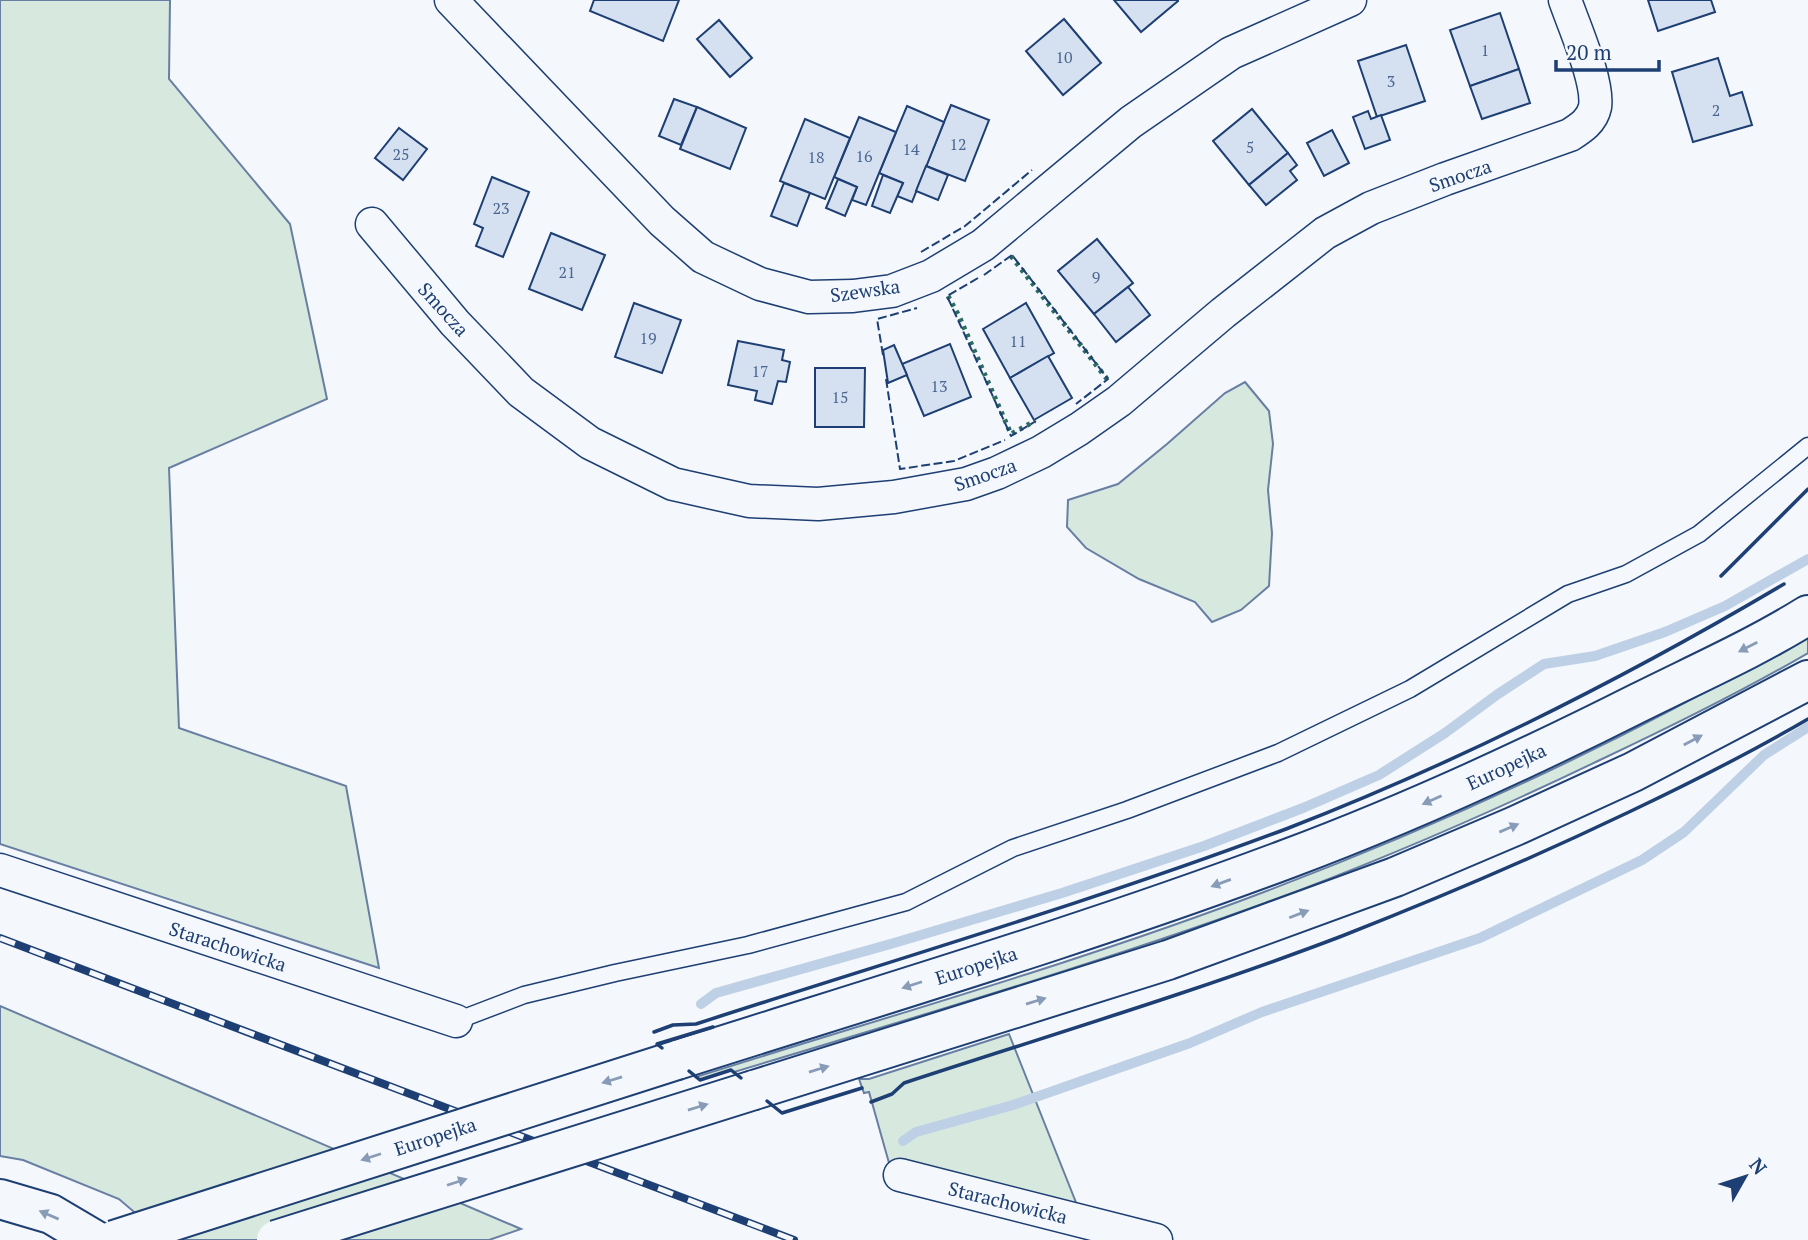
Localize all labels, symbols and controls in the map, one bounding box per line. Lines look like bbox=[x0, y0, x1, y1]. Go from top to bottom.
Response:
scale bar bbox=[1556, 28, 1659, 72]
text: 20 m bbox=[1566, 38, 1612, 66]
house number: 1 bbox=[1481, 39, 1489, 61]
house number: 10 bbox=[1055, 46, 1073, 68]
house number: 3 bbox=[1387, 70, 1395, 92]
house number: 2 bbox=[1712, 99, 1720, 121]
house number: 12 bbox=[949, 133, 967, 155]
house number: 5 bbox=[1246, 136, 1254, 158]
house number: 14 bbox=[902, 138, 920, 160]
house number: 25 bbox=[392, 143, 410, 165]
house number: 16 bbox=[855, 145, 873, 167]
house number: 18 bbox=[807, 146, 825, 168]
street label: Smocza bbox=[1425, 153, 1495, 197]
house number: 23 bbox=[492, 197, 510, 219]
house number: 21 bbox=[558, 261, 576, 283]
house number: 9 bbox=[1092, 266, 1100, 288]
street label: Szewska bbox=[828, 273, 902, 307]
street label: Smocza bbox=[413, 277, 475, 342]
house number: 19 bbox=[639, 327, 657, 349]
house number: 11 bbox=[1009, 330, 1027, 352]
house number: 17 bbox=[751, 360, 769, 382]
house number: 13 bbox=[930, 375, 948, 397]
house number: 15 bbox=[831, 386, 849, 408]
street label: Smocza bbox=[950, 452, 1020, 496]
one-way arrow bbox=[1738, 642, 1758, 653]
one-way arrow bbox=[1684, 734, 1703, 746]
street label: Europejka bbox=[1462, 737, 1550, 795]
one-way arrow bbox=[1422, 795, 1443, 806]
one-way arrow bbox=[1499, 822, 1520, 833]
one-way arrow bbox=[1210, 878, 1231, 889]
one-way arrow bbox=[1288, 908, 1309, 919]
street label: Starachowicka bbox=[166, 915, 290, 977]
street label: Europejka bbox=[932, 940, 1021, 990]
one-way arrow bbox=[901, 980, 922, 991]
one-way arrow bbox=[1026, 996, 1047, 1006]
one-way arrow bbox=[809, 1064, 830, 1074]
one-way arrow bbox=[601, 1076, 622, 1086]
one-way arrow bbox=[688, 1101, 709, 1111]
street label: Europejka bbox=[391, 1111, 480, 1161]
north arrow bbox=[1710, 1142, 1780, 1212]
one-way arrow bbox=[361, 1152, 382, 1162]
text: N bbox=[1744, 1153, 1773, 1180]
street label: Starachowicka bbox=[946, 1175, 1071, 1229]
one-way arrow bbox=[447, 1176, 468, 1187]
one-way arrow bbox=[39, 1209, 59, 1221]

